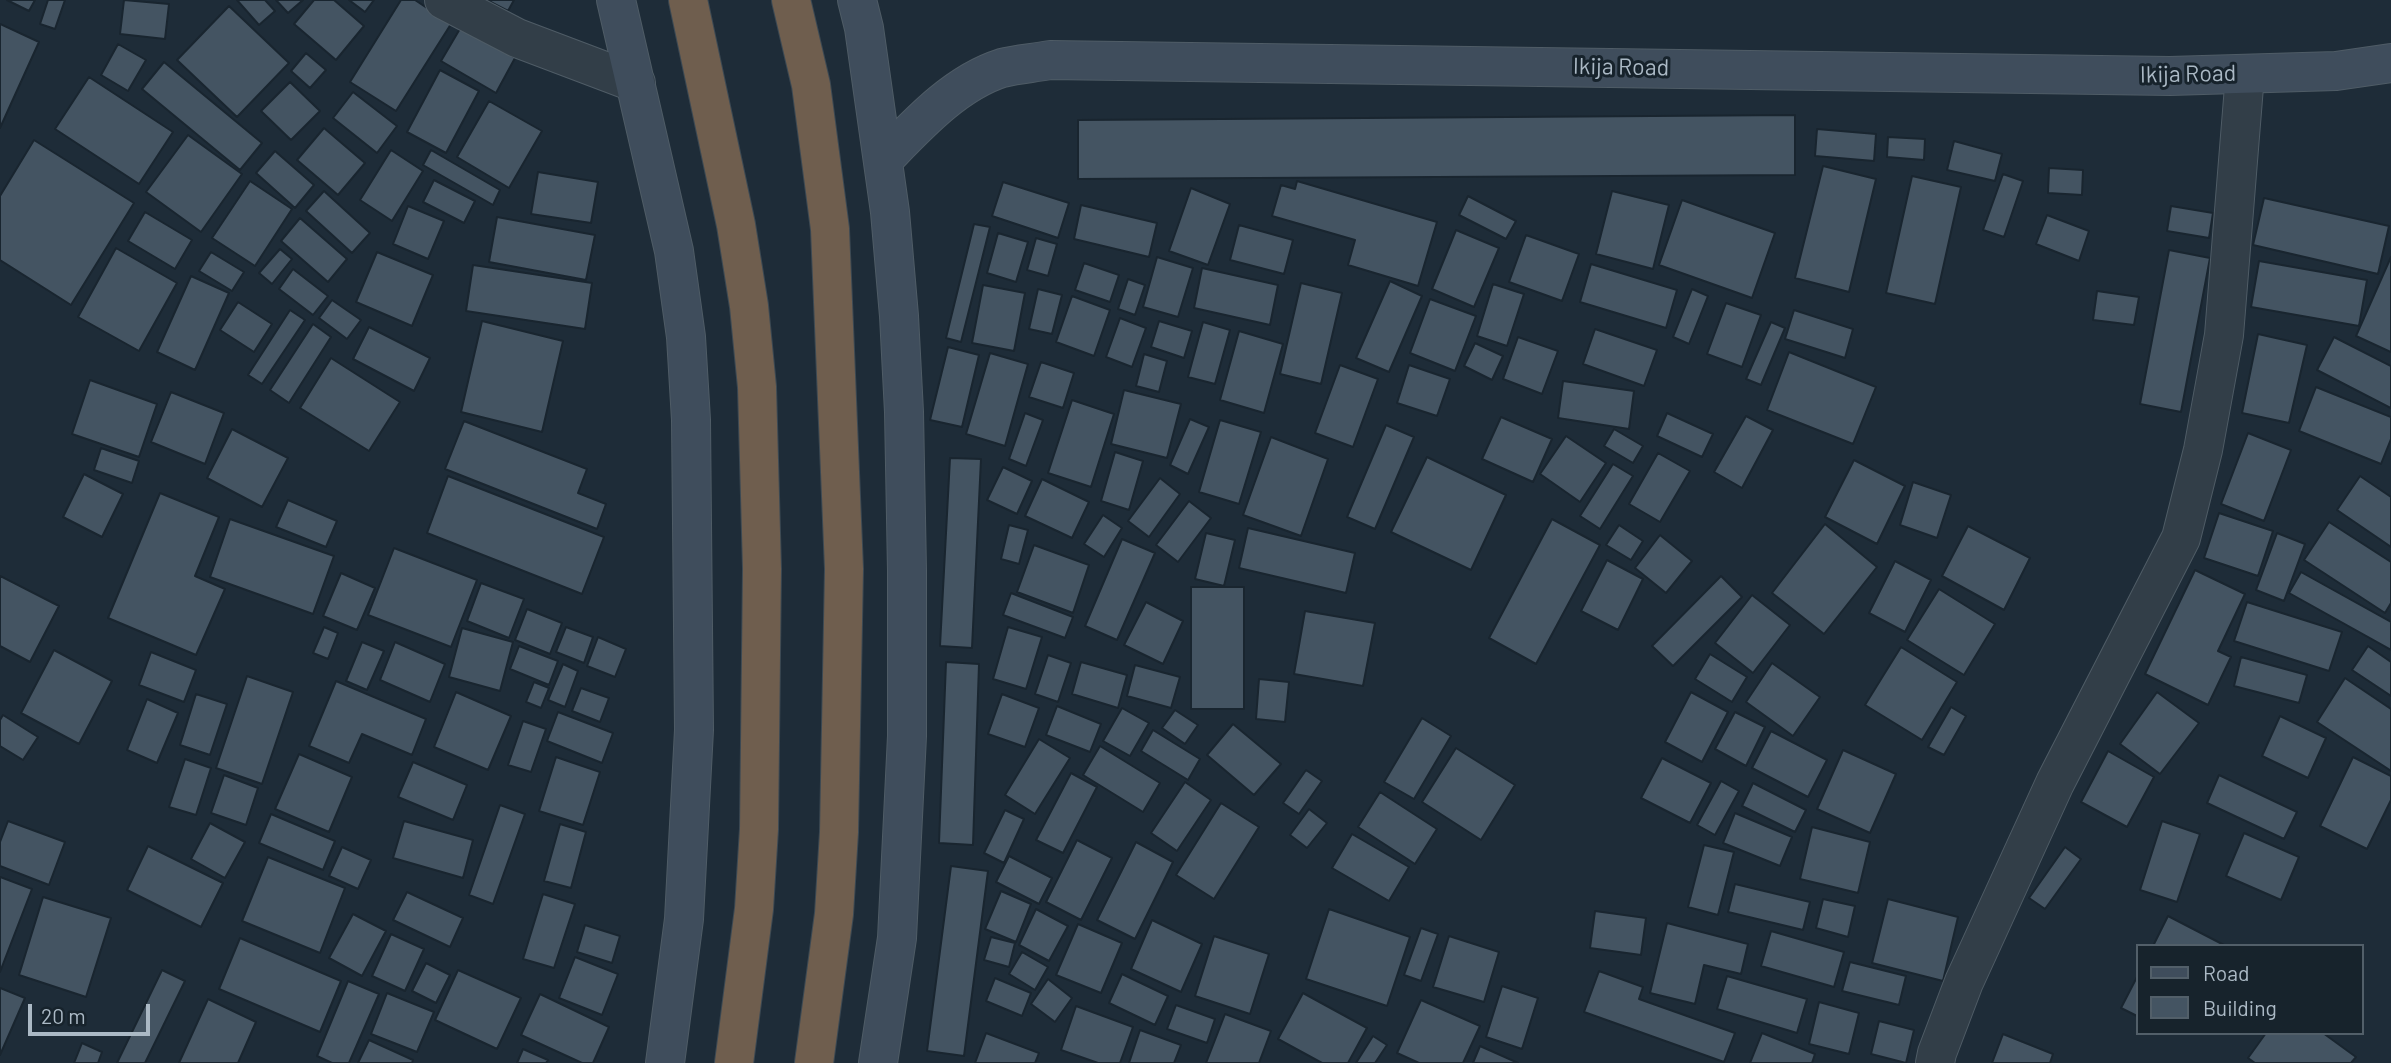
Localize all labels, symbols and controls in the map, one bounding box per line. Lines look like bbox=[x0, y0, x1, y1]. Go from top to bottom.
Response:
street label: Ikija Road bbox=[1573, 52, 1669, 82]
street label: Ikija Road bbox=[2140, 59, 2236, 89]
legend bbox=[2136, 944, 2363, 1035]
text: Road bbox=[2203, 960, 2249, 985]
scale bar bbox=[32, 990, 154, 1034]
text: Building bbox=[2203, 995, 2277, 1020]
text: 20 m bbox=[41, 1003, 86, 1028]

